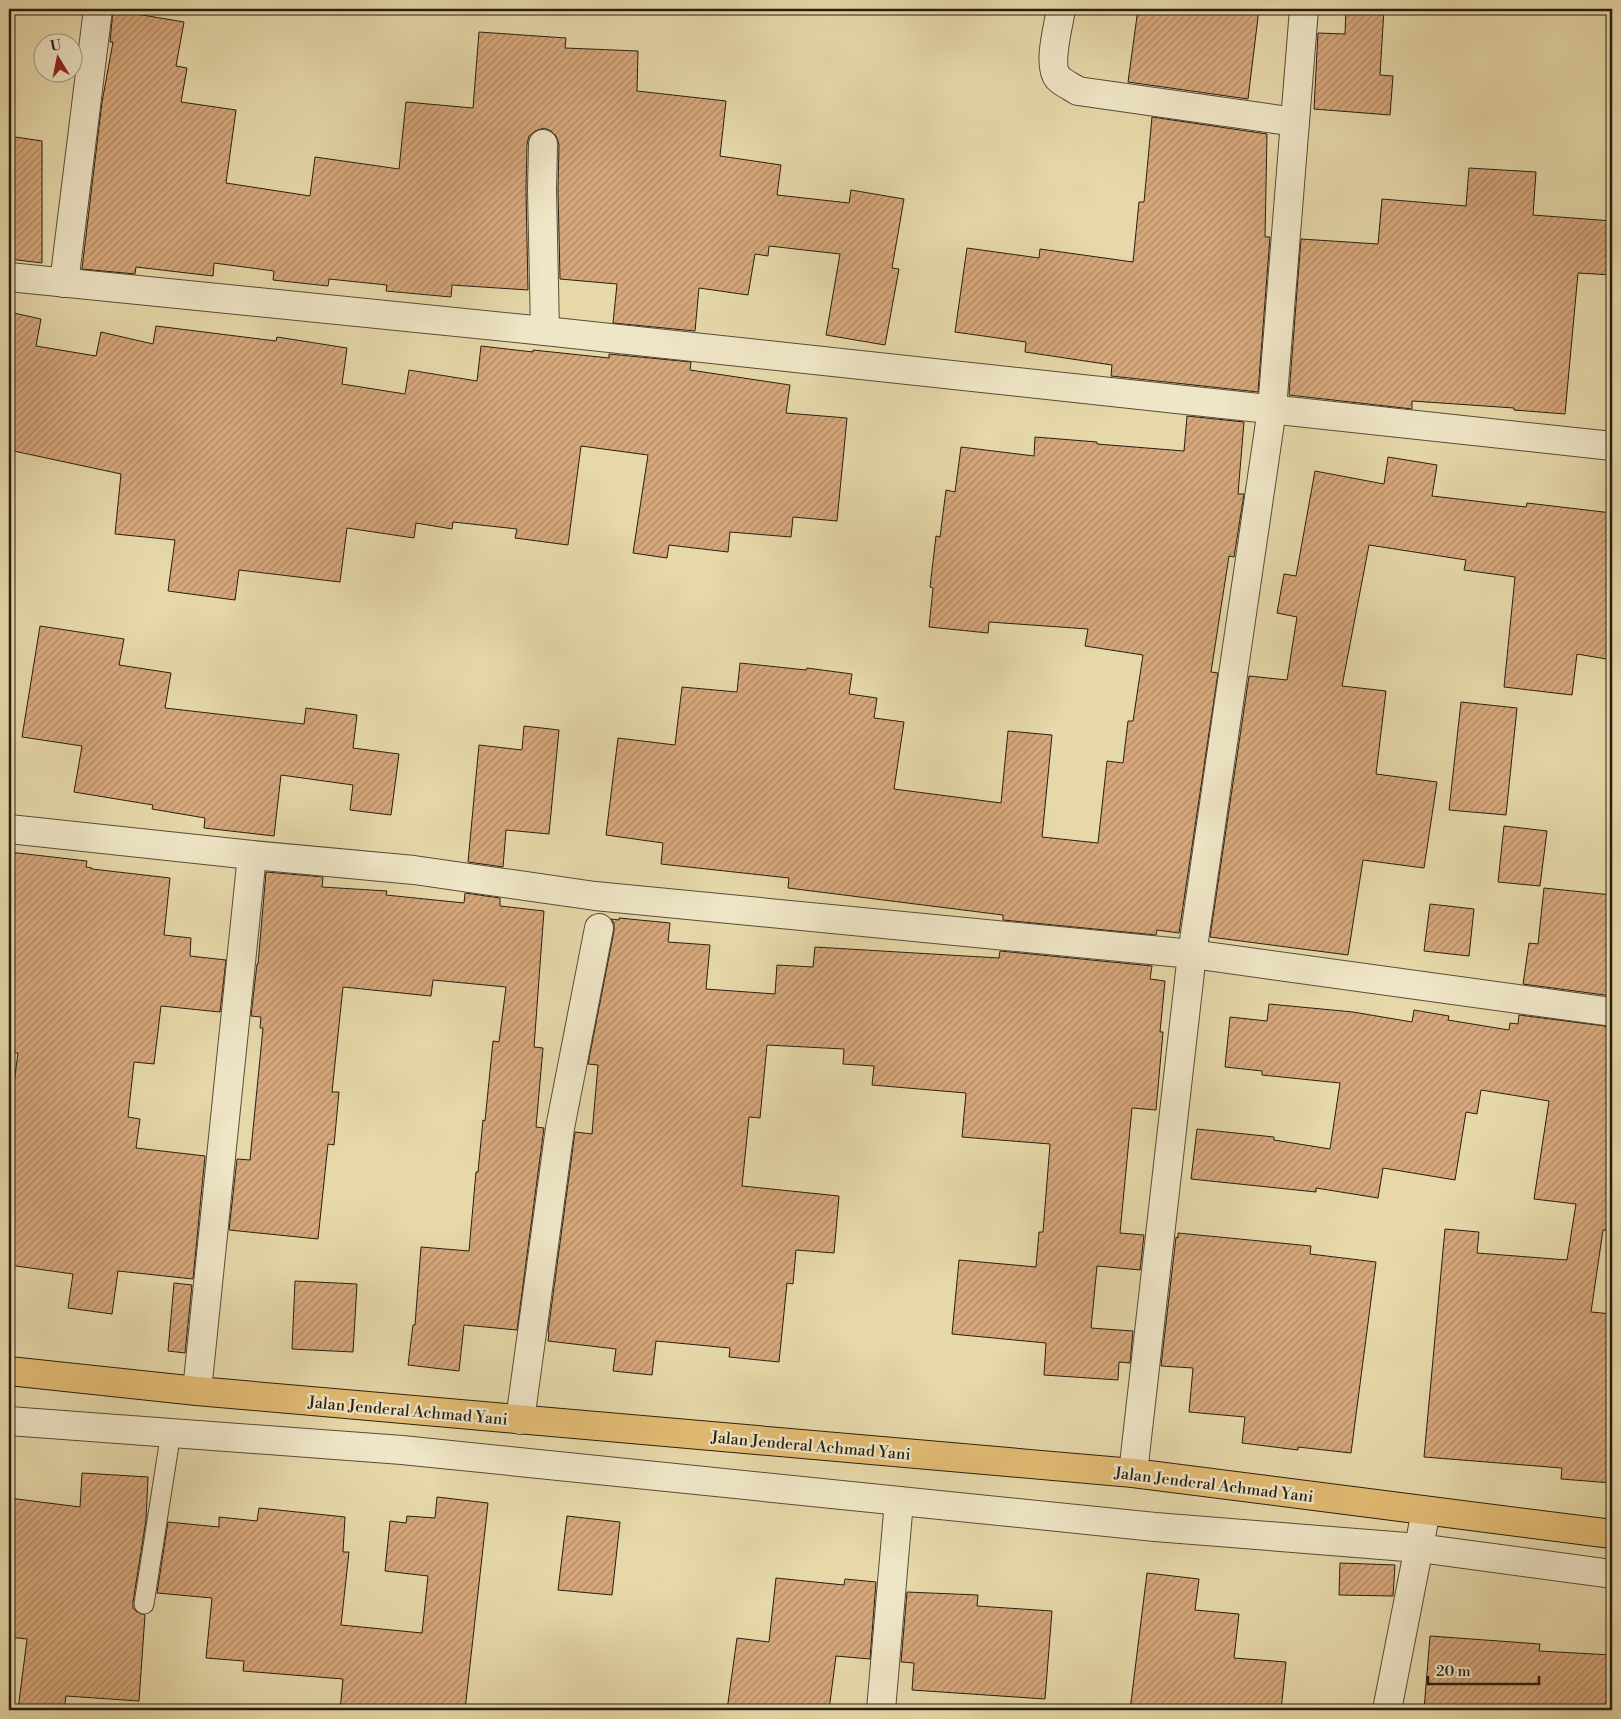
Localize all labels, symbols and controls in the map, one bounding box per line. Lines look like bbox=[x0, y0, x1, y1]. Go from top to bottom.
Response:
north arrow bbox=[32, 32, 82, 82]
text: U bbox=[49, 36, 63, 56]
street label: Jalan Jenderal Achmad Yani bbox=[306, 1392, 509, 1430]
street label: Jalan Jenderal Achmad Yani bbox=[709, 1427, 912, 1465]
street label: Jalan Jenderal Achmad Yani bbox=[1112, 1463, 1314, 1507]
scale bar bbox=[1428, 1654, 1540, 1686]
text: 20 m bbox=[1436, 1662, 1471, 1681]

